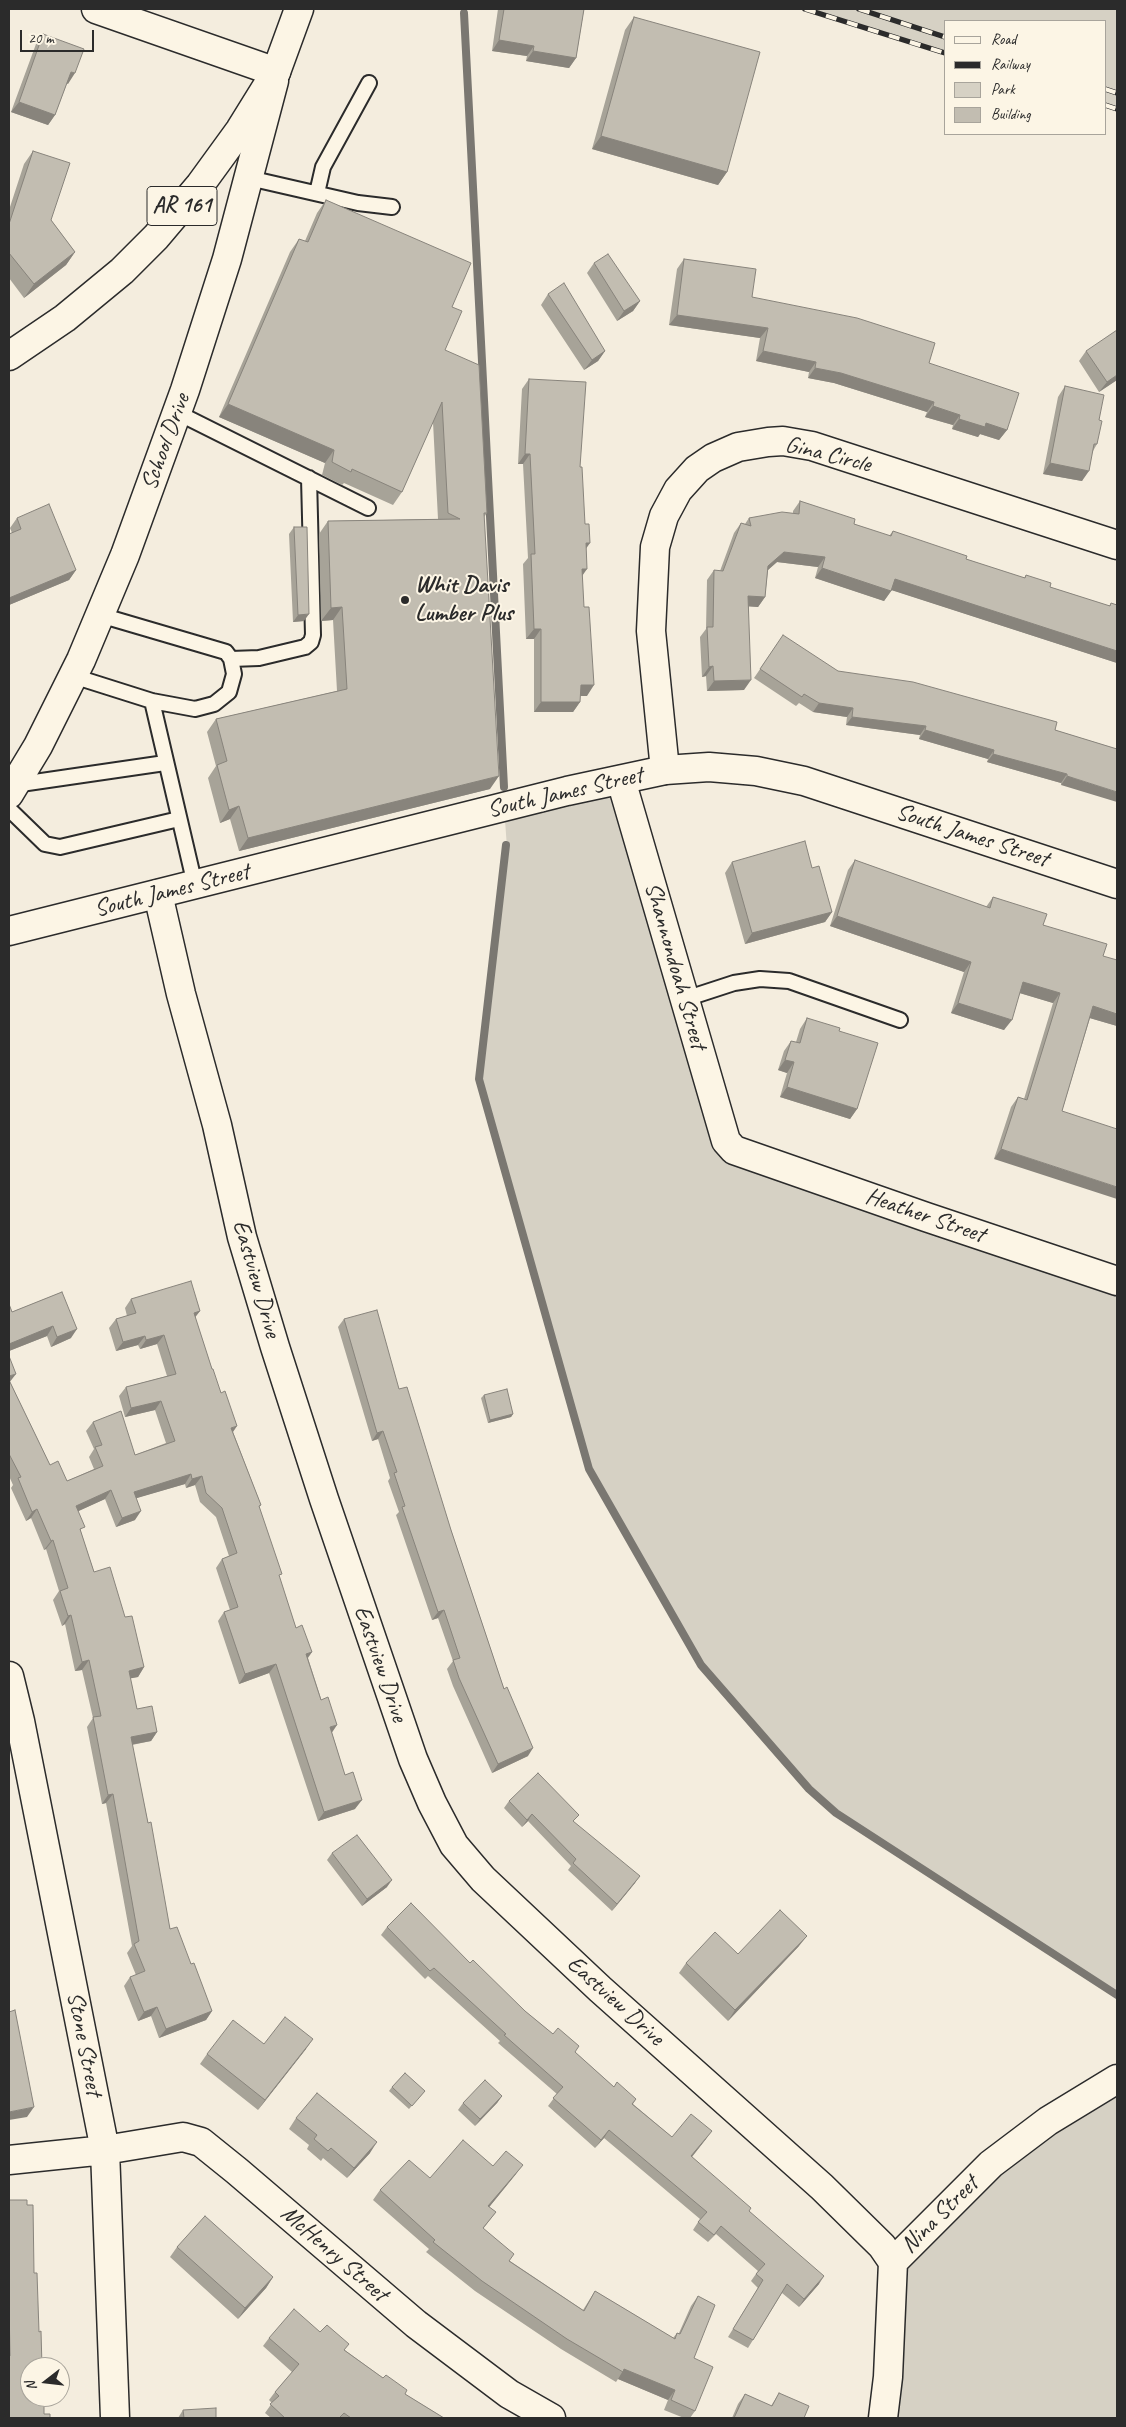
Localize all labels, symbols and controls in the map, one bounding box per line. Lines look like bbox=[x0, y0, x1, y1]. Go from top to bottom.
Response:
scale bar bbox=[22, 20, 96, 52]
legend bbox=[944, 20, 1106, 135]
text: 20 m bbox=[28, 29, 54, 48]
text: Road bbox=[991, 30, 1016, 49]
text: Railway bbox=[991, 55, 1030, 74]
text: Park bbox=[991, 80, 1015, 99]
text: Building bbox=[991, 105, 1030, 124]
road number: AR 161 bbox=[147, 187, 217, 226]
street label: School Drive bbox=[135, 390, 197, 494]
street label: Gina Circle bbox=[782, 430, 874, 480]
place label: Whit Davis Lumber Plus bbox=[415, 572, 513, 628]
marker: Whit Davis Lumber Plus bbox=[399, 594, 411, 606]
street label: South James Street bbox=[485, 761, 645, 825]
street label: South James Street bbox=[892, 798, 1052, 874]
street label: South James Street bbox=[92, 858, 252, 924]
street label: Shannondoah Street bbox=[637, 879, 713, 1053]
street label: Heather Street bbox=[862, 1182, 988, 1250]
street label: Eastview Drive bbox=[226, 1217, 286, 1341]
street label: Eastview Drive bbox=[347, 1602, 413, 1726]
street label: Eastview Drive bbox=[560, 1950, 670, 2052]
street label: Stone Street bbox=[60, 1990, 108, 2098]
street label: Nina Street bbox=[895, 2170, 985, 2260]
street label: McHenry Street bbox=[274, 2200, 394, 2308]
north arrow bbox=[20, 2357, 70, 2407]
text: N bbox=[22, 2379, 40, 2393]

